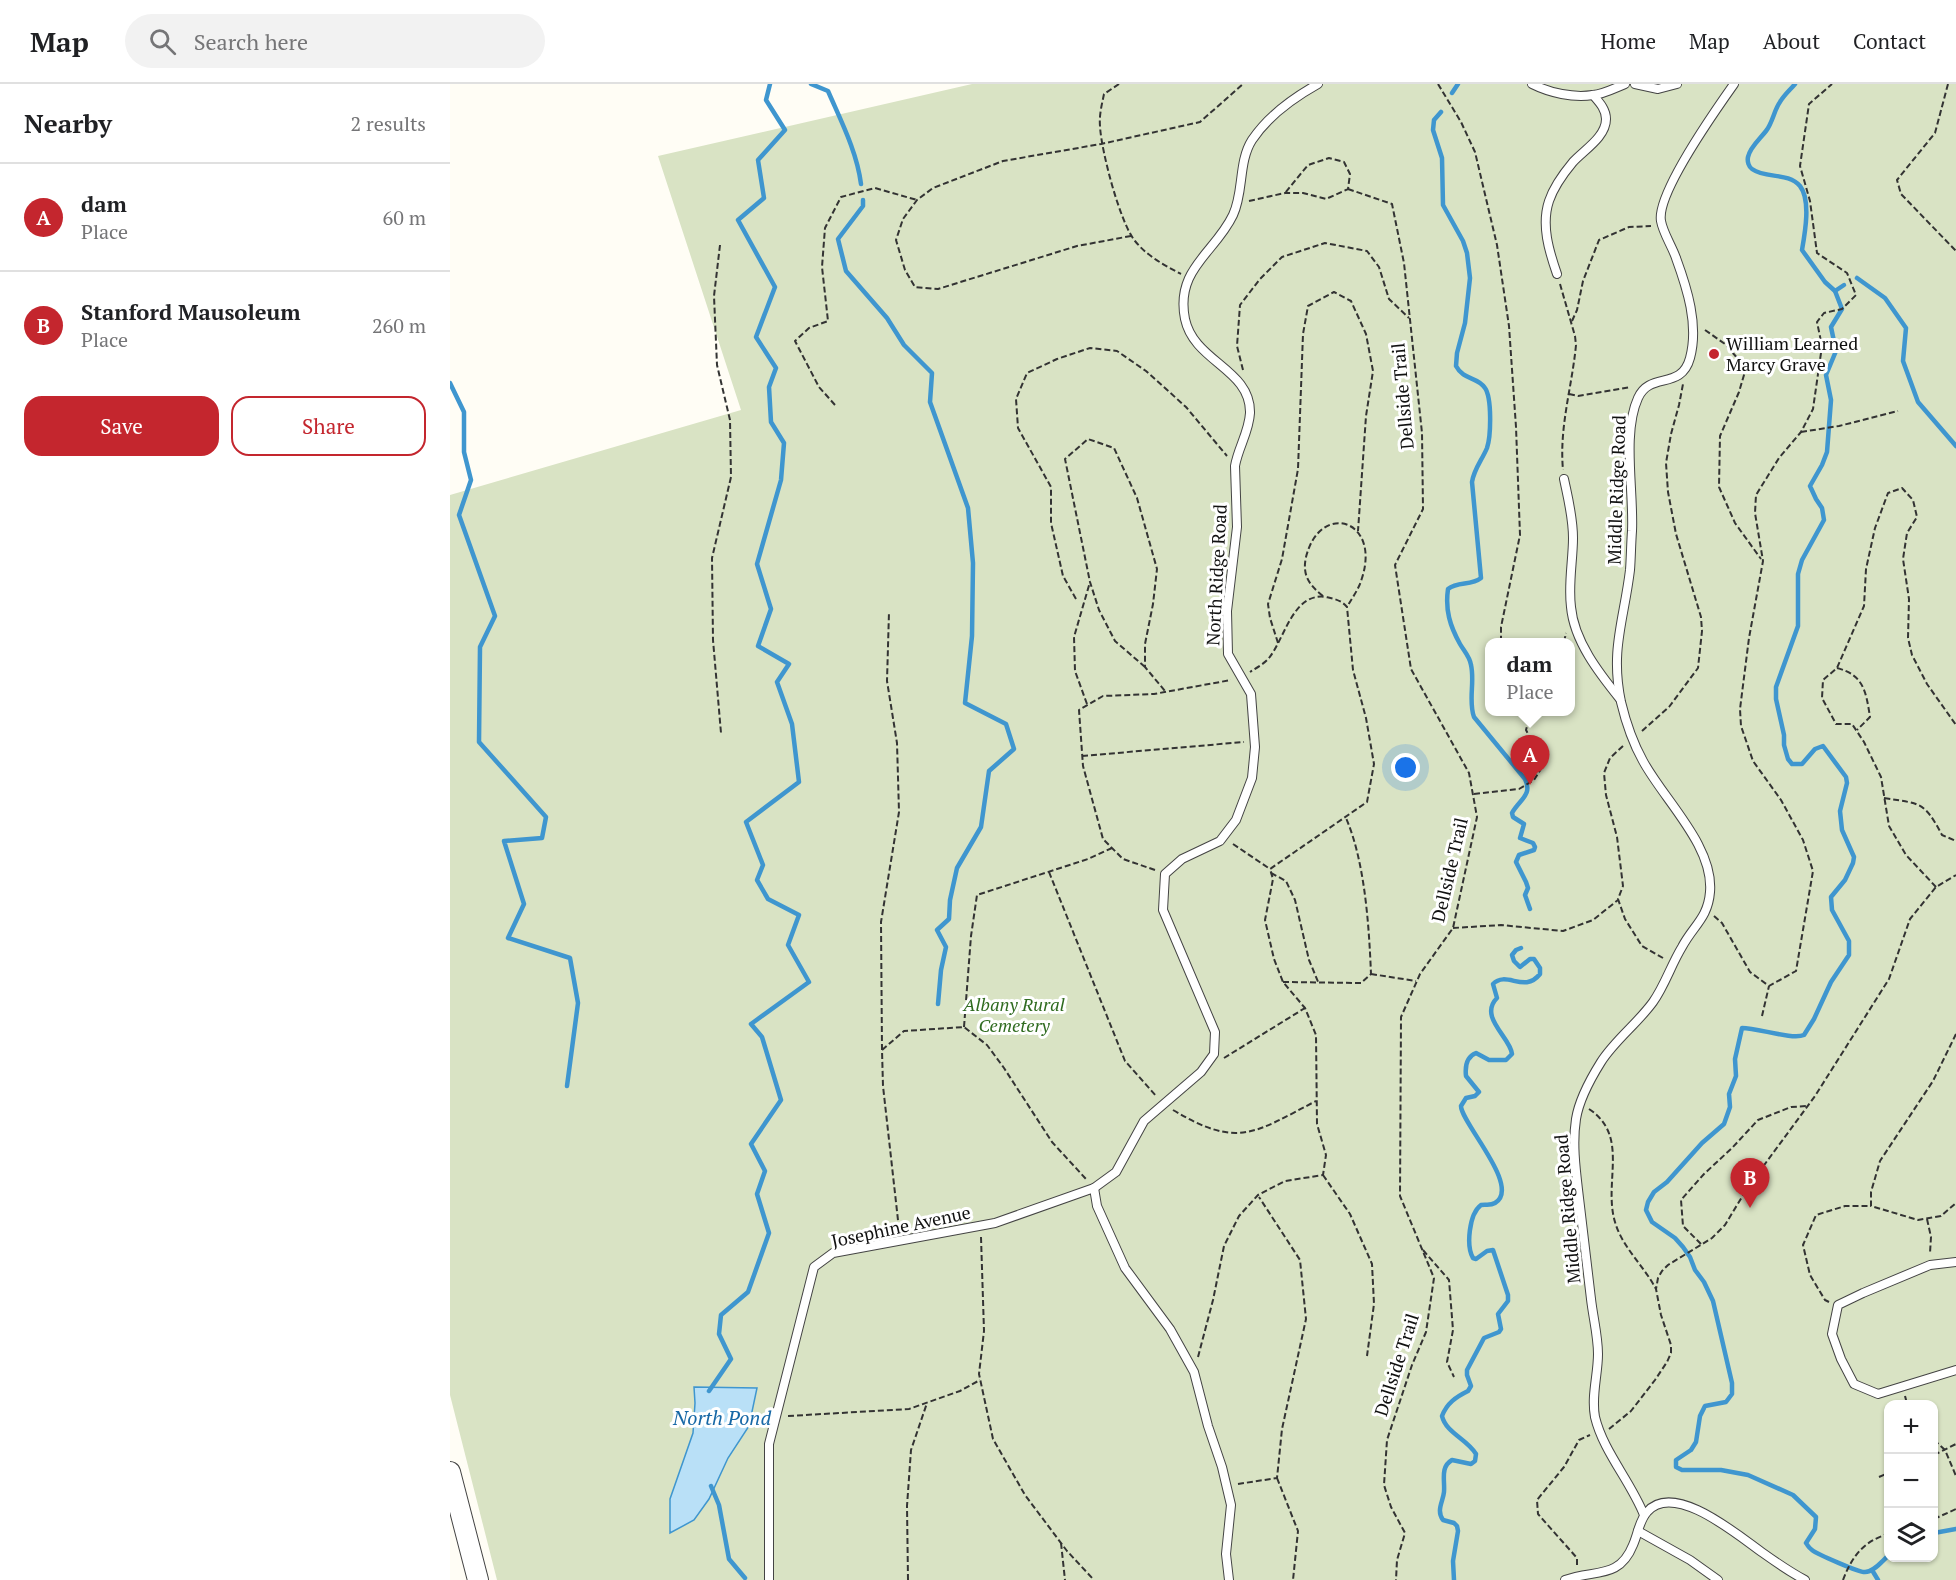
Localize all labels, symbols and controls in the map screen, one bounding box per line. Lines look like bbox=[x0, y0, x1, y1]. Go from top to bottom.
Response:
search box bbox=[125, 14, 545, 68]
text: Map bbox=[30, 23, 89, 60]
icon: search bbox=[146, 25, 179, 58]
text: Search here bbox=[194, 27, 308, 56]
text: Home bbox=[1600, 27, 1656, 55]
text: Map bbox=[1689, 27, 1730, 55]
text: About bbox=[1763, 27, 1820, 55]
text: Contact bbox=[1853, 27, 1926, 55]
text: Nearby bbox=[24, 106, 112, 140]
text: 2 results bbox=[351, 110, 426, 137]
text: dam bbox=[81, 189, 127, 218]
text: A bbox=[36, 204, 51, 231]
text: 60 m bbox=[383, 204, 426, 231]
text: Place bbox=[81, 218, 128, 245]
text: Stanford Mausoleum bbox=[81, 297, 301, 326]
text: B bbox=[37, 312, 50, 339]
text: 260 m bbox=[372, 312, 426, 339]
text: Place bbox=[81, 326, 128, 353]
place label: William Learned Marcy Grave bbox=[1726, 331, 1858, 376]
street label: Dellside Trail bbox=[1385, 342, 1419, 450]
marker: William Learned Marcy Grave bbox=[1707, 347, 1721, 361]
button: Save bbox=[24, 396, 219, 456]
button: Share bbox=[231, 396, 426, 456]
street label: Middle Ridge Road bbox=[1601, 415, 1631, 565]
street label: North Ridge Road bbox=[1200, 504, 1232, 646]
popup bbox=[1485, 638, 1575, 716]
text: dam bbox=[1506, 649, 1552, 678]
text: Place bbox=[1506, 678, 1554, 705]
pin: A bbox=[1510, 736, 1550, 785]
your location bbox=[1391, 753, 1420, 782]
street label: Dellside Trail bbox=[1425, 815, 1473, 924]
park label: Albany Rural Cemetery bbox=[962, 992, 1065, 1037]
street label: Middle Ridge Road bbox=[1549, 1133, 1585, 1285]
pin: B bbox=[1730, 1158, 1770, 1208]
street label: Josephine Avenue bbox=[829, 1200, 973, 1253]
street label: Dellside Trail bbox=[1368, 1310, 1424, 1419]
map controls bbox=[1884, 1400, 1938, 1562]
button: + bbox=[1884, 1400, 1938, 1454]
water label: North Pond bbox=[672, 1404, 771, 1431]
button: − bbox=[1884, 1454, 1938, 1508]
button: layers bbox=[1884, 1508, 1938, 1562]

